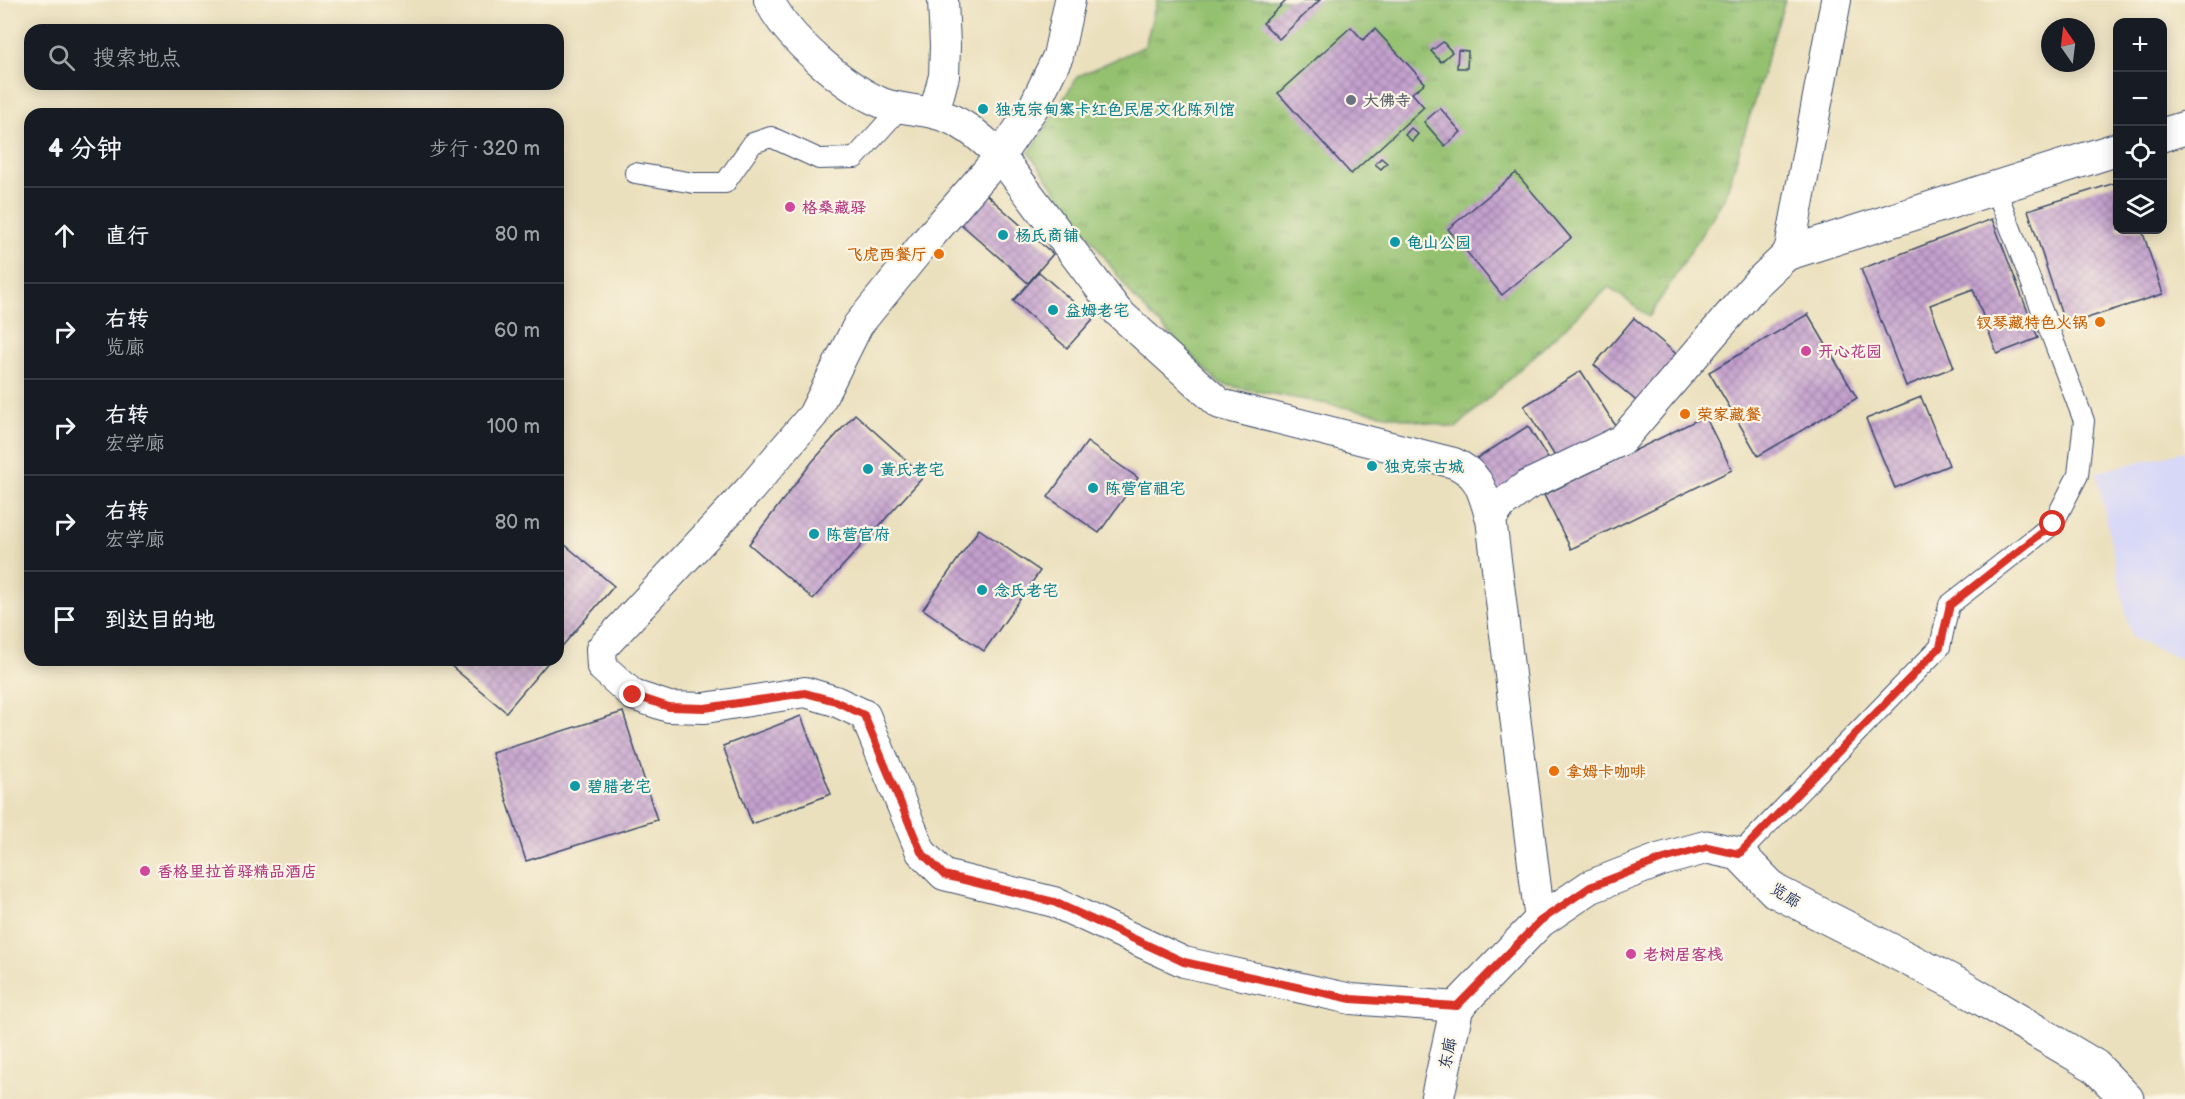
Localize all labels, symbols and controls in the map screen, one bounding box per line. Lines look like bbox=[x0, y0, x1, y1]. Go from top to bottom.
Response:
north arrow bbox=[2041, 18, 2095, 72]
map controls bbox=[2113, 18, 2167, 234]
button: + bbox=[2113, 18, 2167, 72]
search box bbox=[24, 24, 564, 90]
icon: search bbox=[45, 41, 78, 74]
text: 搜索地点 bbox=[93, 45, 181, 72]
button: − bbox=[2113, 72, 2167, 126]
place label: 大佛寺 bbox=[1363, 92, 1411, 111]
marker: 大佛寺 bbox=[1344, 93, 1358, 107]
place label: 独克宗甸寨卡红色民居文化陈列馆 bbox=[995, 101, 1235, 120]
marker: 独克宗甸寨卡红色民居文化陈列馆 bbox=[976, 102, 990, 116]
button: locate bbox=[2113, 126, 2167, 180]
text: 4 分钟 bbox=[48, 134, 122, 165]
text: 步行 · 320 m bbox=[429, 137, 540, 161]
button: layers bbox=[2113, 180, 2167, 234]
place label: 格桑藏驿 bbox=[802, 199, 867, 218]
marker: 格桑藏驿 bbox=[783, 200, 797, 214]
icon: ahead bbox=[48, 219, 81, 252]
text: 直行 bbox=[105, 223, 149, 250]
text: 80 m bbox=[495, 223, 540, 247]
place label: 杨氏商铺 bbox=[1015, 227, 1079, 246]
marker: 杨氏商铺 bbox=[996, 228, 1010, 242]
place label: 龟山公园 bbox=[1407, 234, 1471, 253]
marker: 龟山公园 bbox=[1388, 235, 1402, 249]
place label: 飞虎西餐厅 bbox=[847, 246, 927, 265]
marker: 飞虎西餐厅 bbox=[932, 247, 946, 261]
place label: 益姆老宅 bbox=[1065, 302, 1129, 321]
marker: 益姆老宅 bbox=[1046, 303, 1060, 317]
text: 右转 bbox=[105, 306, 149, 333]
place label: 钗琴藏特色火锅 bbox=[1976, 314, 2088, 333]
icon: right bbox=[48, 315, 81, 348]
marker: 钗琴藏特色火锅 bbox=[2093, 315, 2107, 329]
text: 60 m bbox=[494, 319, 540, 343]
text: 览廊 bbox=[105, 336, 145, 360]
place label: 开心花园 bbox=[1818, 343, 1882, 362]
marker: 开心花园 bbox=[1799, 344, 1813, 358]
text: 右转 bbox=[105, 402, 149, 429]
place label: 荣家藏餐 bbox=[1697, 406, 1761, 425]
marker: 荣家藏餐 bbox=[1678, 407, 1692, 421]
icon: right bbox=[48, 411, 81, 444]
text: 100 m bbox=[487, 415, 540, 439]
text: 宏学廊 bbox=[105, 432, 165, 456]
place label: 独克宗古城 bbox=[1384, 458, 1464, 477]
marker: 独克宗古城 bbox=[1365, 459, 1379, 473]
place label: 黄氏老宅 bbox=[880, 461, 944, 480]
marker: 黄氏老宅 bbox=[861, 462, 875, 476]
place label: 陈营官祖宅 bbox=[1105, 480, 1185, 499]
marker: 陈营官祖宅 bbox=[1086, 481, 1100, 495]
text: 右转 bbox=[105, 498, 149, 525]
icon: right bbox=[48, 507, 81, 540]
route start bbox=[2039, 510, 2065, 536]
text: 80 m bbox=[495, 511, 540, 535]
place label: 陈营官府 bbox=[826, 526, 890, 545]
marker: 陈营官府 bbox=[807, 527, 821, 541]
text: 宏学廊 bbox=[105, 528, 165, 552]
place label: 念氏老宅 bbox=[994, 582, 1058, 601]
marker: 念氏老宅 bbox=[975, 583, 989, 597]
icon: arrive bbox=[48, 603, 81, 636]
text: 到达目的地 bbox=[105, 607, 215, 634]
route end bbox=[619, 681, 645, 707]
place label: 拿姆卡咖啡 bbox=[1566, 763, 1646, 782]
marker: 拿姆卡咖啡 bbox=[1547, 764, 1561, 778]
place label: 碧腊老宅 bbox=[587, 778, 651, 797]
marker: 碧腊老宅 bbox=[568, 779, 582, 793]
place label: 香格里拉首驿精品酒店 bbox=[157, 863, 317, 882]
marker: 香格里拉首驿精品酒店 bbox=[138, 864, 152, 878]
street label: 览廊 bbox=[1767, 880, 1804, 913]
place label: 老树居客栈 bbox=[1643, 946, 1723, 965]
marker: 老树居客栈 bbox=[1624, 947, 1638, 961]
street label: 东廊 bbox=[1436, 1036, 1461, 1071]

